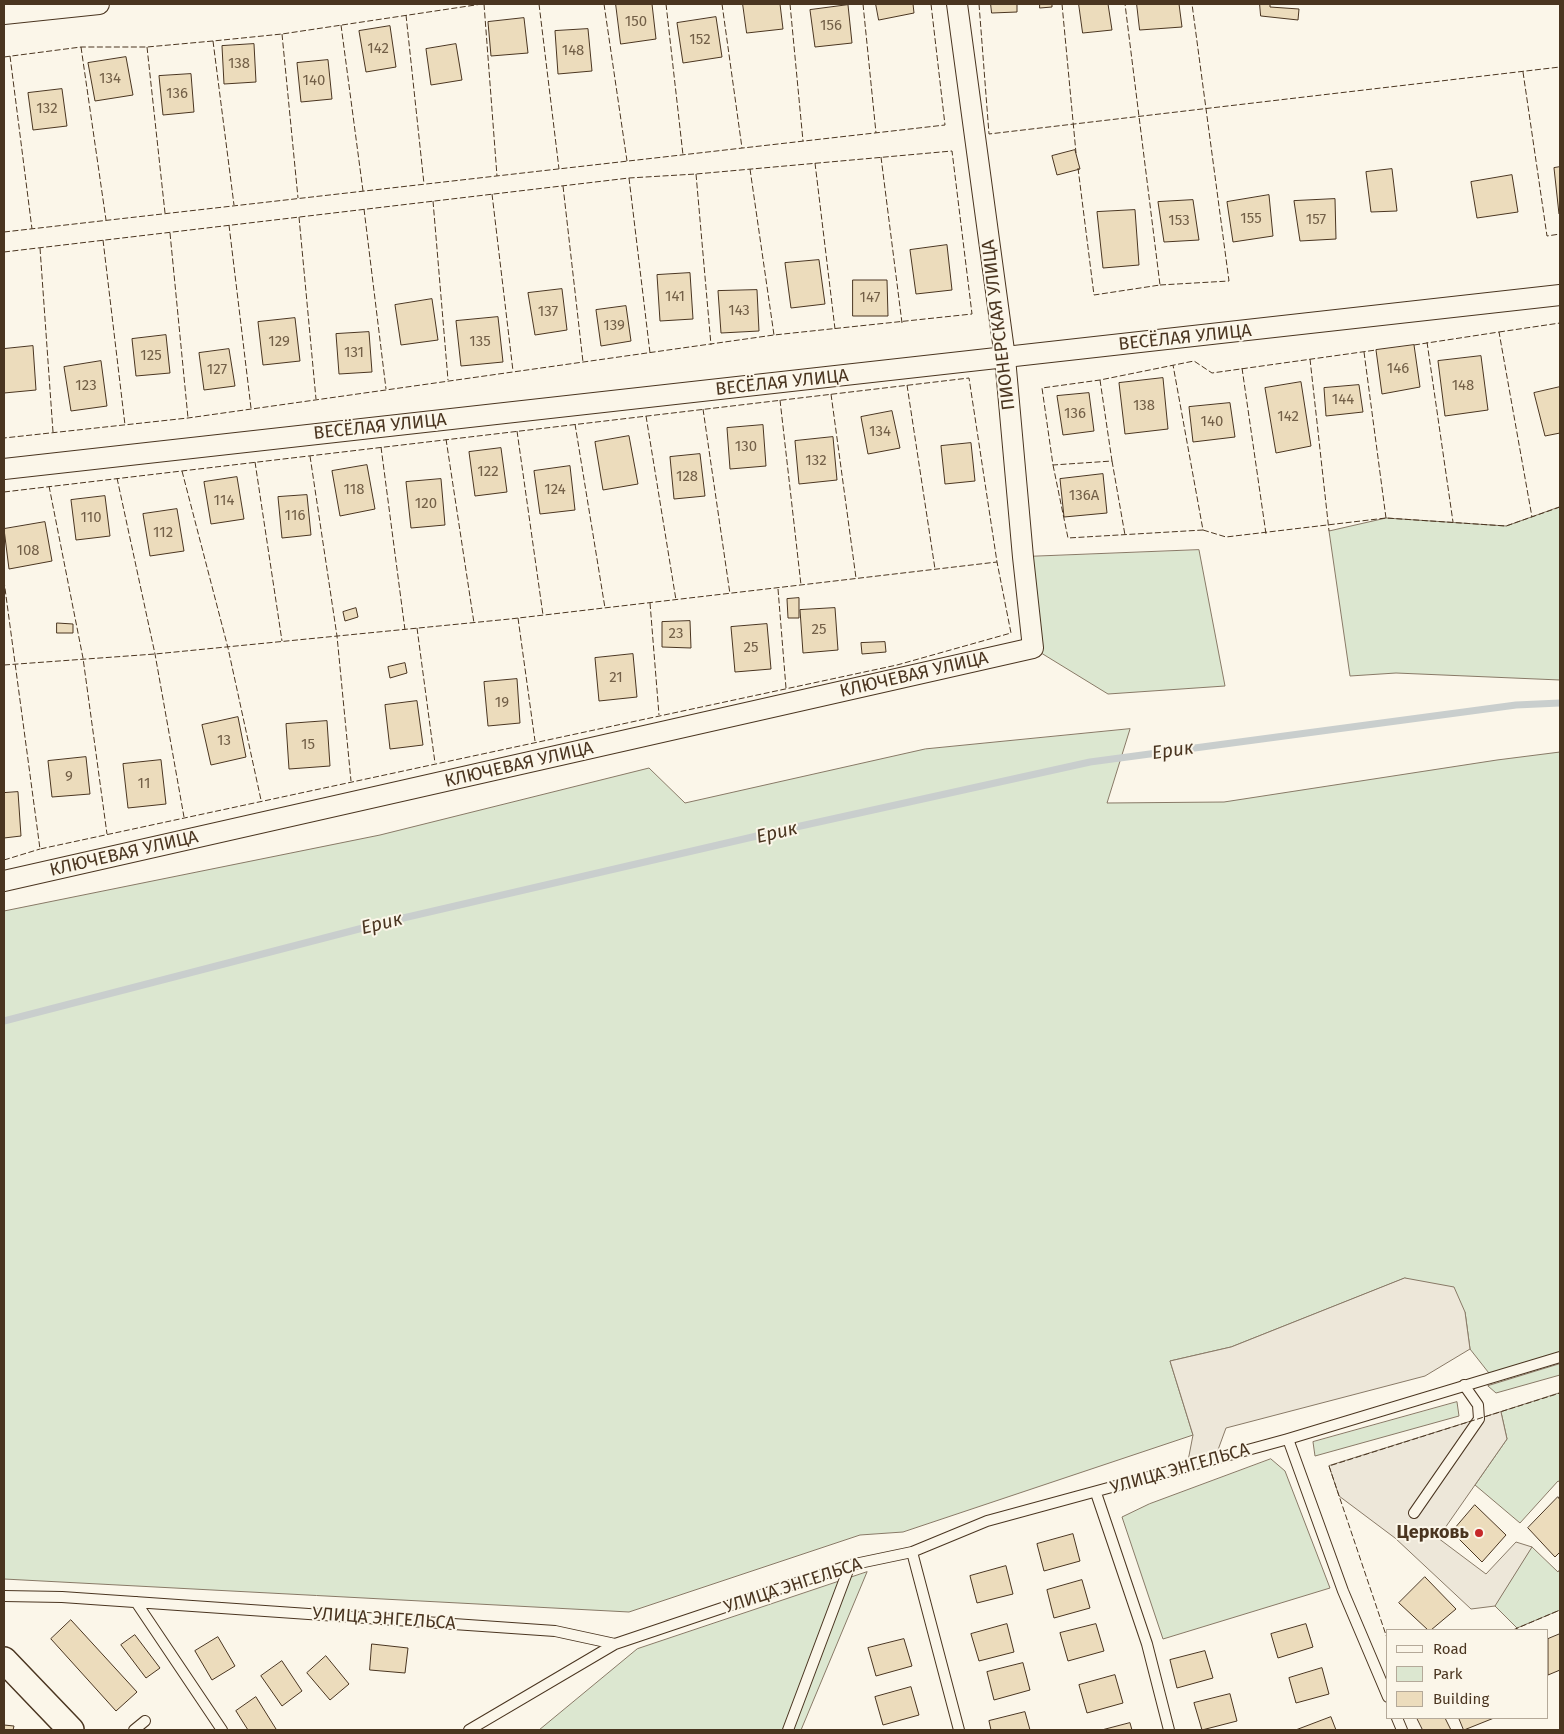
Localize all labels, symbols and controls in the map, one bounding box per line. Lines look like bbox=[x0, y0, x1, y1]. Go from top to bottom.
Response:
house number: 150 bbox=[625, 13, 647, 31]
house number: 156 bbox=[820, 17, 842, 35]
house number: 152 bbox=[689, 31, 711, 49]
house number: 142 bbox=[367, 40, 389, 58]
house number: 148 bbox=[562, 42, 584, 60]
house number: 138 bbox=[228, 55, 250, 73]
house number: 134 bbox=[99, 70, 121, 88]
house number: 140 bbox=[303, 72, 325, 90]
house number: 136 bbox=[166, 85, 188, 103]
house number: 132 bbox=[36, 100, 58, 118]
house number: 155 bbox=[1240, 210, 1262, 228]
house number: 157 bbox=[1306, 211, 1326, 229]
house number: 153 bbox=[1168, 212, 1190, 230]
street label: ПИОНЕРСКАЯ УЛИЦА bbox=[978, 238, 1020, 412]
house number: 141 bbox=[665, 288, 685, 306]
house number: 147 bbox=[860, 289, 880, 307]
house number: 143 bbox=[728, 302, 750, 320]
house number: 137 bbox=[538, 303, 558, 321]
house number: 139 bbox=[603, 317, 625, 335]
street label: ВЕСЁЛАЯ УЛИЦА bbox=[1117, 320, 1253, 356]
house number: 129 bbox=[268, 333, 290, 351]
house number: 135 bbox=[469, 333, 491, 351]
house number: 131 bbox=[344, 344, 364, 362]
house number: 125 bbox=[140, 347, 162, 365]
house number: 146 bbox=[1387, 360, 1409, 378]
house number: 127 bbox=[207, 361, 227, 379]
street label: ВЕСЁЛАЯ УЛИЦА bbox=[714, 365, 850, 401]
house number: 123 bbox=[75, 377, 97, 395]
house number: 148 bbox=[1452, 377, 1474, 395]
house number: 144 bbox=[1332, 391, 1354, 409]
house number: 138 bbox=[1133, 397, 1155, 415]
house number: 136 bbox=[1064, 405, 1086, 423]
house number: 142 bbox=[1277, 408, 1299, 426]
street label: ВЕСЁЛАЯ УЛИЦА bbox=[312, 409, 448, 445]
house number: 140 bbox=[1201, 413, 1223, 431]
house number: 134 bbox=[869, 423, 891, 441]
house number: 130 bbox=[735, 438, 757, 456]
house number: 132 bbox=[805, 452, 827, 470]
house number: 122 bbox=[477, 463, 499, 481]
house number: 128 bbox=[676, 468, 698, 486]
house number: 118 bbox=[343, 481, 365, 499]
house number: 124 bbox=[544, 481, 566, 499]
house number: 136А bbox=[1069, 487, 1099, 505]
house number: 114 bbox=[214, 492, 234, 510]
house number: 120 bbox=[415, 495, 437, 513]
house number: 116 bbox=[285, 507, 305, 525]
house number: 110 bbox=[80, 509, 102, 527]
house number: 112 bbox=[153, 524, 173, 542]
house number: 108 bbox=[16, 542, 40, 560]
house number: 25 bbox=[812, 621, 826, 639]
house number: 23 bbox=[669, 625, 683, 643]
house number: 25 bbox=[744, 639, 758, 657]
street label: КЛЮЧЕВАЯ УЛИЦА bbox=[838, 647, 990, 703]
house number: 21 bbox=[609, 669, 623, 687]
house number: 19 bbox=[495, 694, 509, 712]
house number: 13 bbox=[217, 732, 231, 750]
house number: 15 bbox=[301, 736, 315, 754]
street label: КЛЮЧЕВАЯ УЛИЦА bbox=[443, 737, 595, 793]
water label: Ерик bbox=[1151, 737, 1195, 765]
house number: 9 bbox=[65, 768, 73, 786]
house number: 11 bbox=[138, 775, 150, 793]
water label: Ерик bbox=[754, 817, 800, 849]
street label: КЛЮЧЕВАЯ УЛИЦА bbox=[48, 826, 200, 882]
water label: Ерик bbox=[359, 908, 405, 940]
street label: УЛИЦА ЭНГЕЛЬСА bbox=[1108, 1439, 1252, 1499]
place label: Церковь bbox=[1396, 1522, 1469, 1544]
marker: Церковь bbox=[1473, 1527, 1485, 1539]
street label: УЛИЦА ЭНГЕЛЬСА bbox=[721, 1554, 865, 1618]
street label: УЛИЦА ЭНГЕЛЬСА bbox=[312, 1603, 456, 1635]
legend bbox=[1386, 1629, 1549, 1719]
text: Road bbox=[1433, 1640, 1468, 1658]
text: Park bbox=[1433, 1665, 1463, 1683]
text: Building bbox=[1433, 1690, 1489, 1708]

